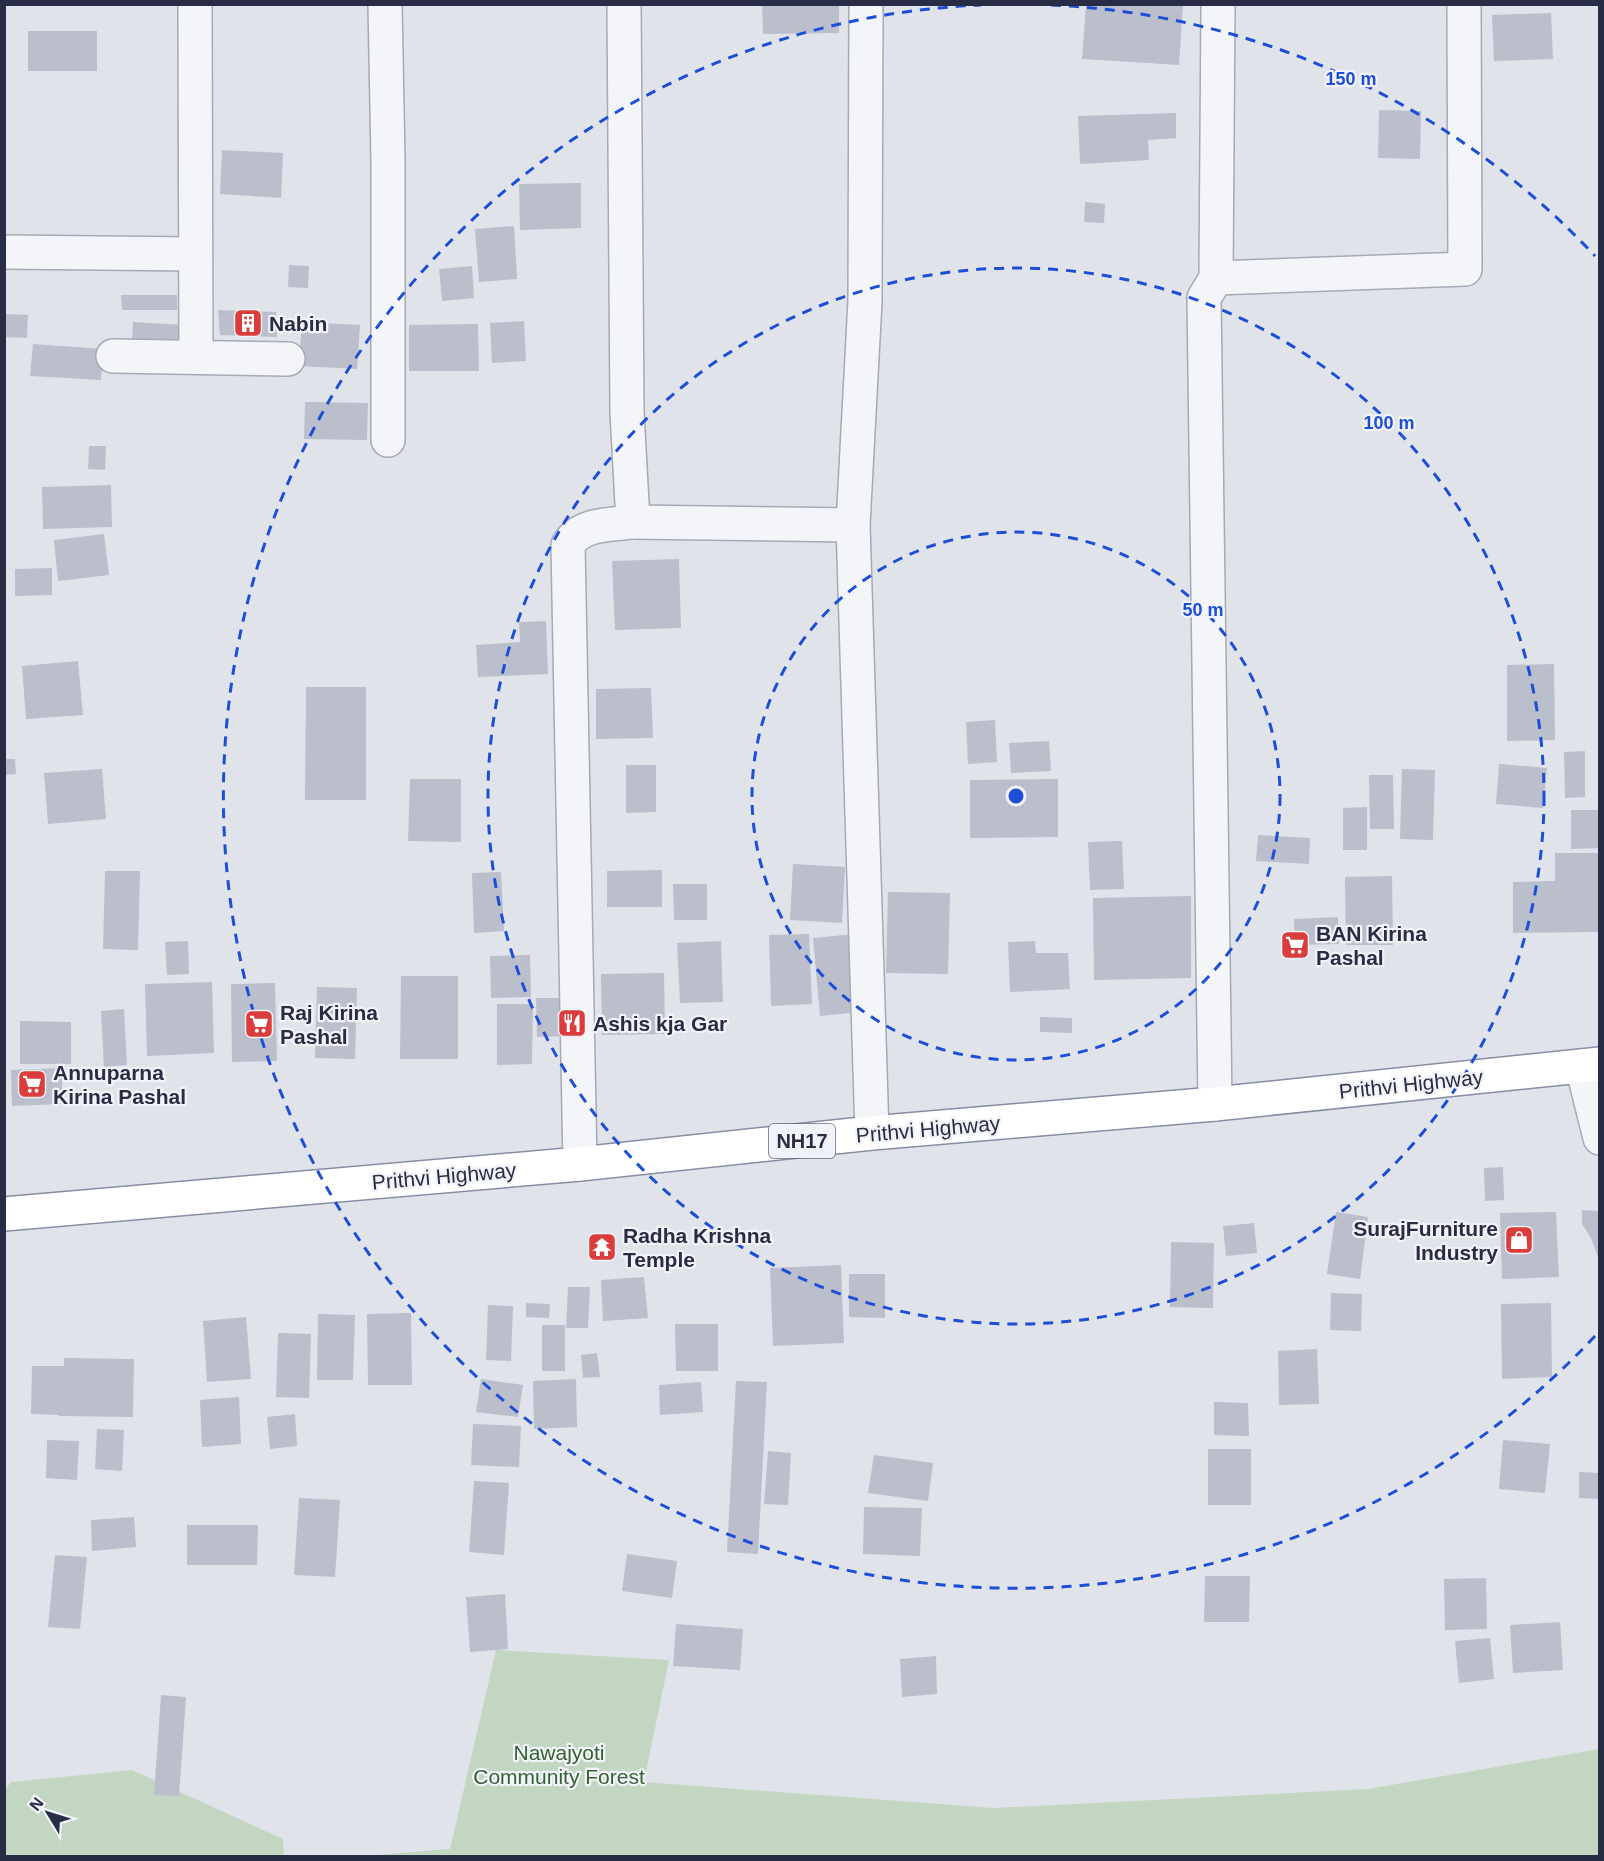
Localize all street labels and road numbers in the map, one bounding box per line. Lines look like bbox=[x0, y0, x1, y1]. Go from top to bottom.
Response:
street label: Prithvi Highway bbox=[1338, 1065, 1485, 1103]
street label: Prithvi Highway bbox=[855, 1111, 1002, 1147]
road number: NH17 bbox=[769, 1124, 835, 1158]
street label: Prithvi Highway bbox=[371, 1158, 518, 1194]

